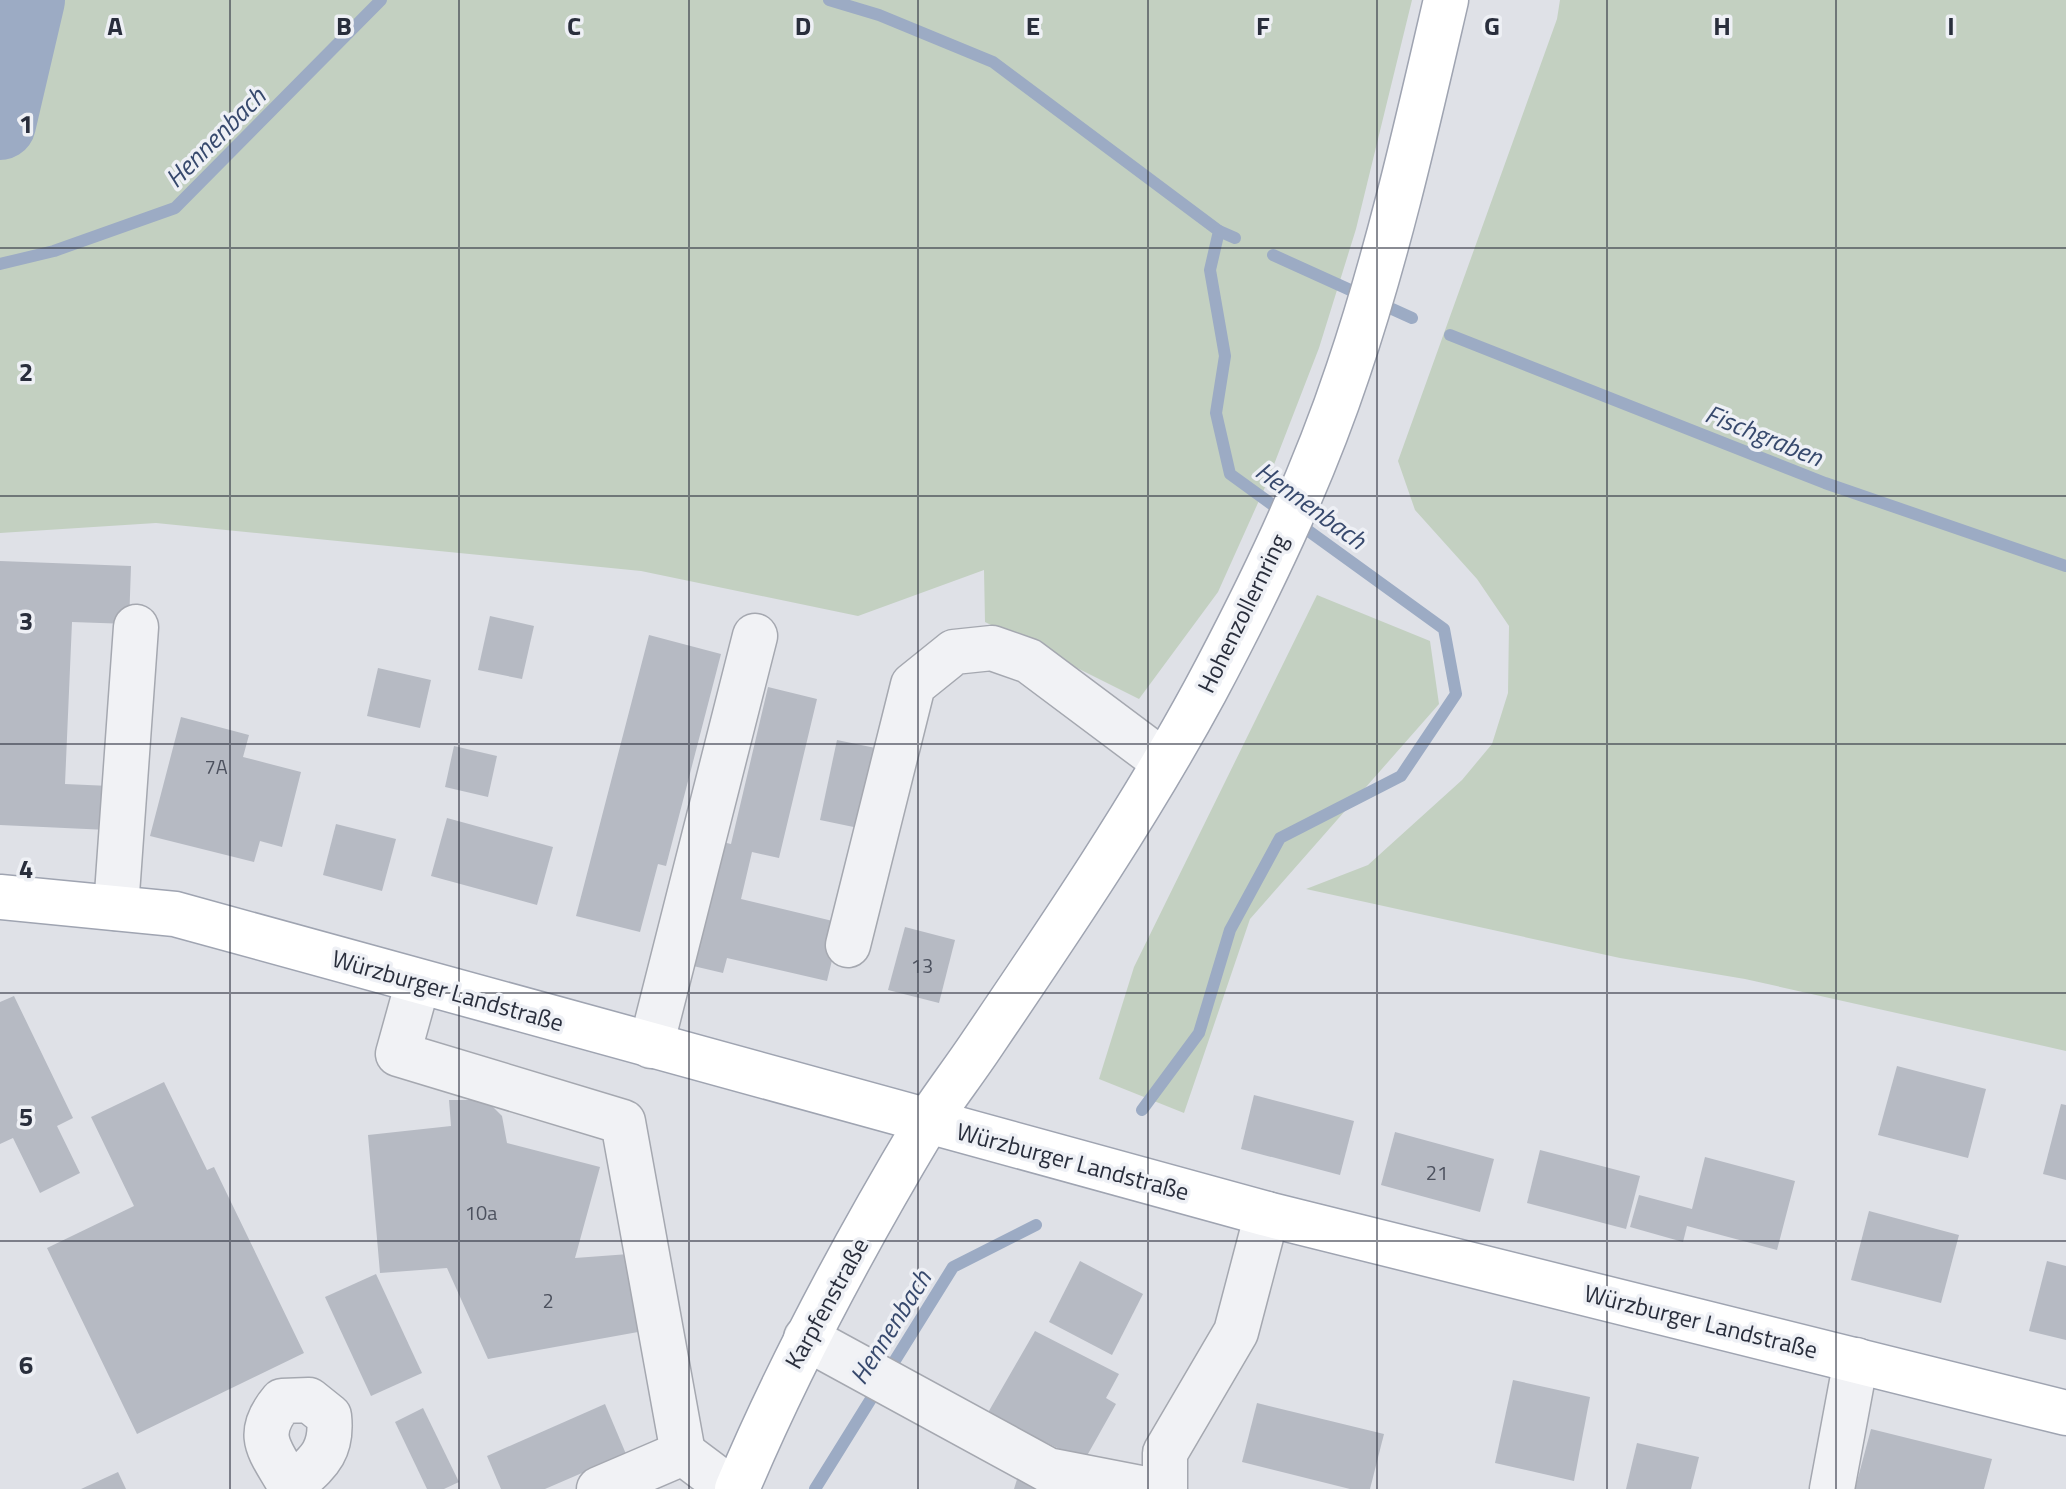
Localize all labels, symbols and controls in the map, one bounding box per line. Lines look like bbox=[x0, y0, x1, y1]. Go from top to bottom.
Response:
text: A bbox=[107, 6, 123, 45]
text: B bbox=[336, 6, 352, 45]
text: C bbox=[567, 6, 581, 45]
text: D bbox=[795, 6, 811, 45]
text: E bbox=[1026, 6, 1040, 45]
text: F bbox=[1256, 6, 1270, 45]
text: G bbox=[1484, 6, 1500, 45]
text: H bbox=[1713, 6, 1731, 45]
text: I bbox=[1947, 6, 1955, 45]
water label: Hennenbach bbox=[156, 77, 275, 196]
text: 1 bbox=[19, 104, 33, 143]
text: 2 bbox=[19, 352, 33, 391]
water label: Fischgraben bbox=[1699, 394, 1830, 477]
water label: Hennenbach bbox=[1248, 451, 1375, 559]
street label: Hohenzollernring bbox=[1188, 527, 1296, 699]
text: 3 bbox=[19, 601, 33, 640]
house number: 7A bbox=[204, 751, 228, 782]
text: 4 bbox=[19, 849, 33, 888]
street label: Würzburger Landstraße bbox=[328, 940, 568, 1040]
house number: 13 bbox=[911, 950, 933, 981]
text: 5 bbox=[19, 1097, 33, 1136]
street label: Würzburger Landstraße bbox=[953, 1113, 1193, 1209]
house number: 21 bbox=[1426, 1157, 1448, 1188]
house number: 10a bbox=[465, 1197, 497, 1228]
street label: Karpfenstraße bbox=[775, 1231, 877, 1375]
water label: Hennenbach bbox=[839, 1261, 941, 1392]
street label: Würzburger Landstraße bbox=[1580, 1275, 1822, 1367]
house number: 2 bbox=[542, 1285, 554, 1316]
text: 6 bbox=[19, 1345, 33, 1384]

